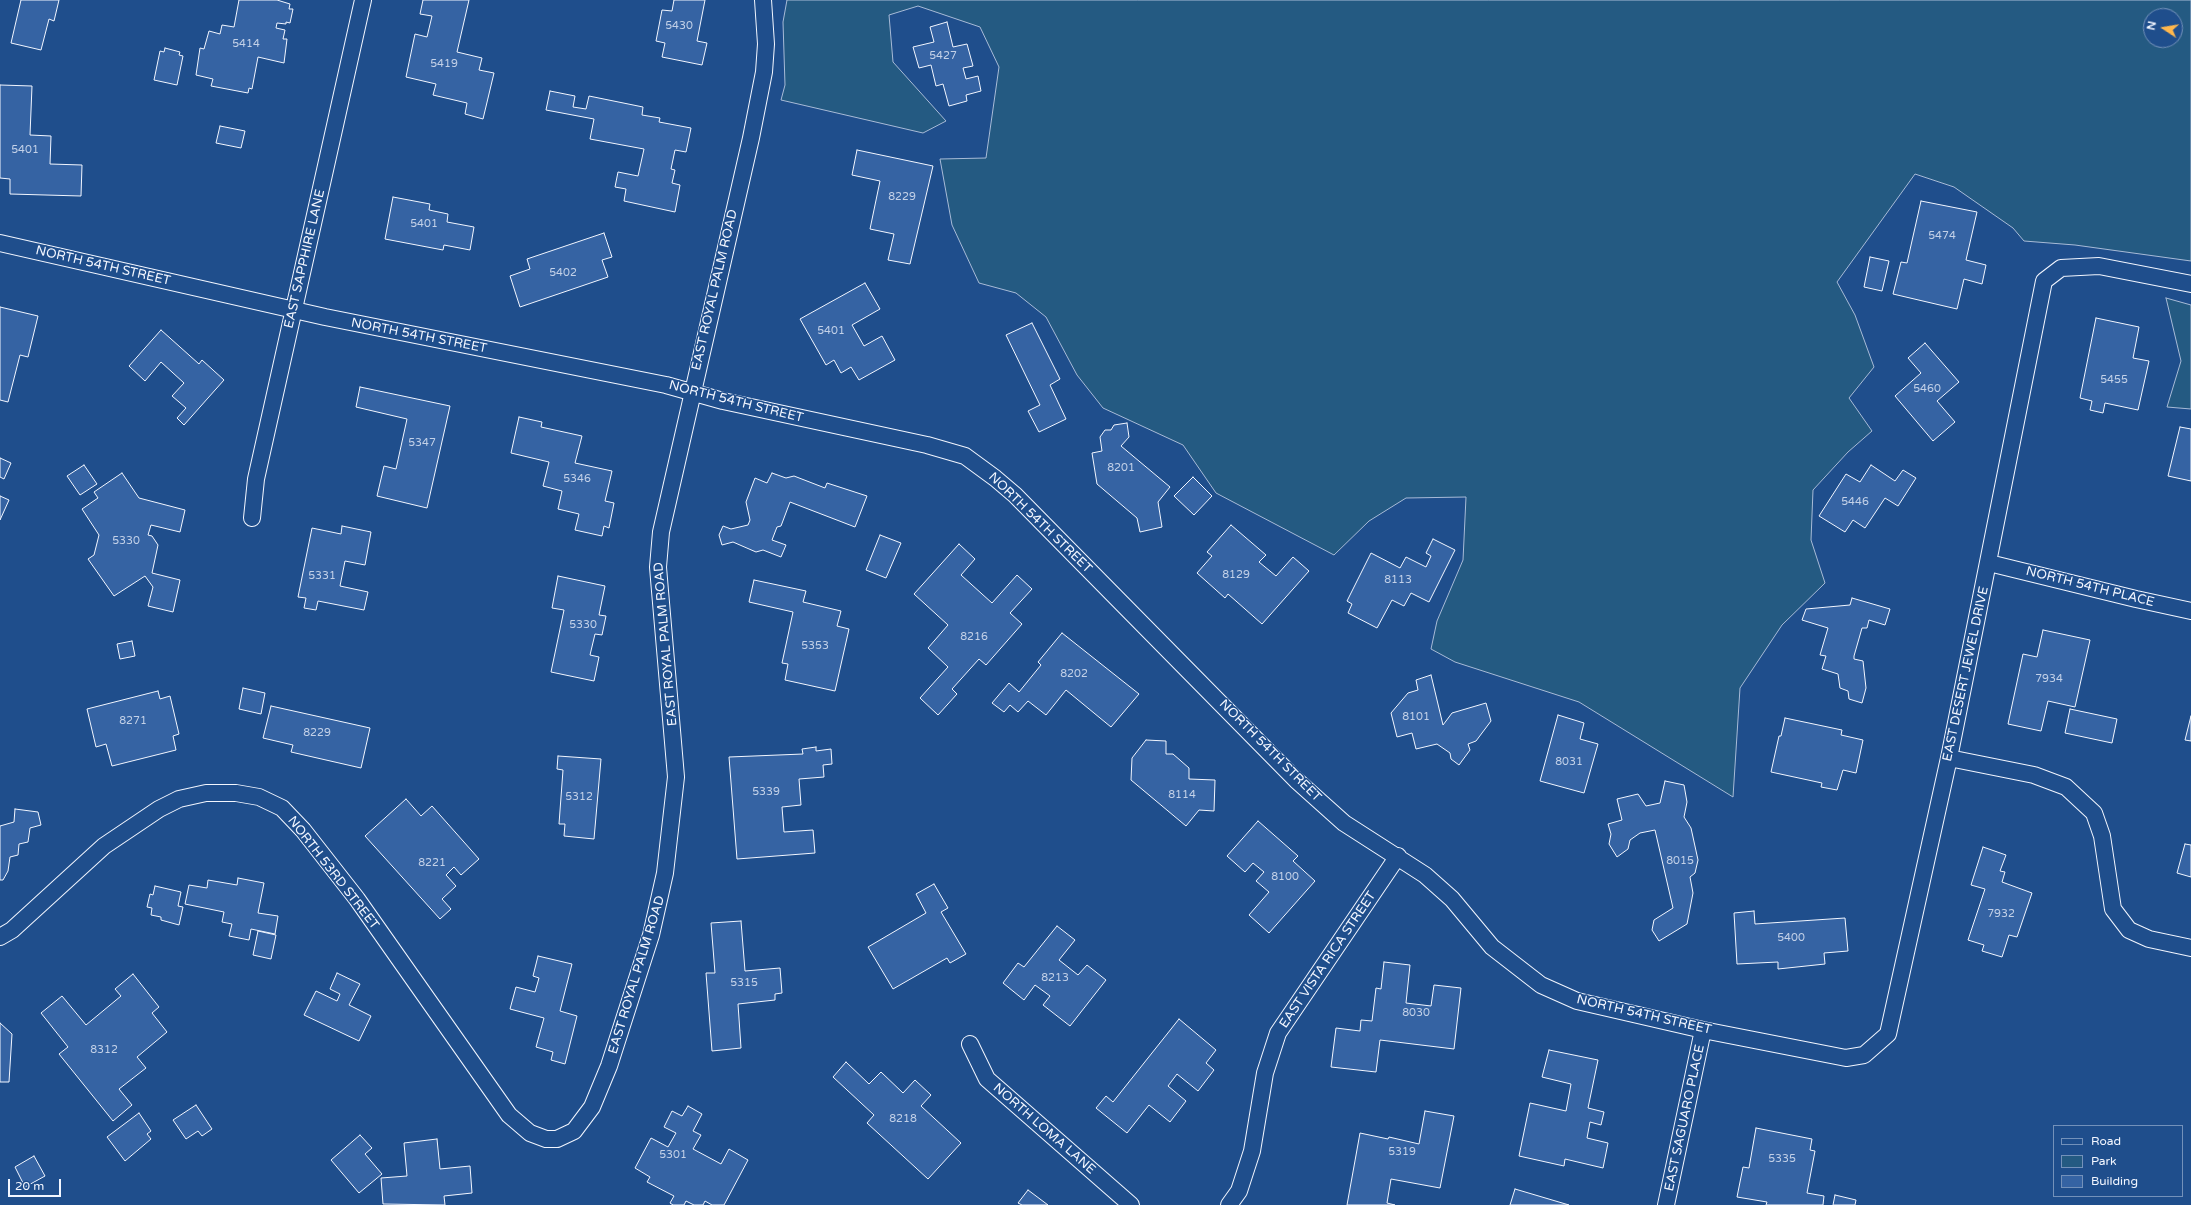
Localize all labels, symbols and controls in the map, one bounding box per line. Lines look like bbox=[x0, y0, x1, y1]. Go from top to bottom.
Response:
north arrow bbox=[2143, 8, 2183, 48]
house number: 5430 bbox=[665, 19, 693, 33]
text: N bbox=[2144, 20, 2159, 31]
house number: 5414 bbox=[232, 37, 260, 51]
house number: 5427 bbox=[929, 49, 957, 63]
house number: 5419 bbox=[430, 57, 458, 71]
house number: 5401 bbox=[11, 143, 39, 157]
street label: EAST SAPPHIRE LANE bbox=[281, 188, 329, 330]
house number: 8229 bbox=[888, 190, 916, 204]
street label: EAST ROYAL PALM ROAD bbox=[689, 208, 741, 372]
house number: 5401 bbox=[410, 217, 438, 231]
house number: 5474 bbox=[1928, 229, 1956, 243]
street label: NORTH 54TH STREET bbox=[34, 243, 172, 289]
house number: 5402 bbox=[549, 266, 577, 280]
street label: NORTH 54TH STREET bbox=[350, 315, 488, 357]
house number: 5401 bbox=[817, 324, 845, 338]
house number: 5455 bbox=[2100, 373, 2128, 387]
street label: NORTH 54TH STREET bbox=[667, 378, 805, 426]
house number: 5460 bbox=[1913, 382, 1941, 396]
house number: 5347 bbox=[408, 436, 436, 450]
house number: 8201 bbox=[1107, 461, 1135, 475]
street label: NORTH 54TH STREET bbox=[985, 469, 1095, 577]
house number: 5346 bbox=[563, 472, 591, 486]
house number: 5446 bbox=[1841, 495, 1869, 509]
house number: 5330 bbox=[112, 534, 140, 548]
street label: EAST ROYAL PALM ROAD bbox=[651, 561, 681, 727]
street label: NORTH 54TH PLACE bbox=[2024, 564, 2156, 610]
house number: 8129 bbox=[1222, 568, 1250, 582]
house number: 5331 bbox=[308, 569, 336, 583]
house number: 8113 bbox=[1384, 573, 1412, 587]
street label: EAST DESERT JEWEL DRIVE bbox=[1940, 585, 1992, 763]
house number: 5330 bbox=[569, 618, 597, 632]
house number: 8216 bbox=[960, 630, 988, 644]
house number: 5353 bbox=[801, 639, 829, 653]
house number: 8202 bbox=[1060, 667, 1088, 681]
house number: 7934 bbox=[2035, 672, 2063, 686]
street label: NORTH 54TH STREET bbox=[1216, 697, 1324, 805]
house number: 8101 bbox=[1402, 710, 1430, 724]
house number: 8271 bbox=[119, 714, 147, 728]
house number: 8229 bbox=[303, 726, 331, 740]
house number: 8031 bbox=[1555, 755, 1583, 769]
house number: 5339 bbox=[752, 785, 780, 799]
house number: 8114 bbox=[1168, 788, 1196, 802]
house number: 5312 bbox=[565, 790, 593, 804]
street label: NORTH 53RD STREET bbox=[284, 813, 382, 933]
house number: 8015 bbox=[1666, 854, 1694, 868]
house number: 8221 bbox=[418, 856, 446, 870]
house number: 8100 bbox=[1271, 870, 1299, 884]
street label: EAST VISTA RICA STREET bbox=[1276, 889, 1380, 1031]
street label: EAST ROYAL PALM ROAD bbox=[605, 894, 669, 1056]
house number: 7932 bbox=[1987, 907, 2015, 921]
house number: 5400 bbox=[1777, 931, 1805, 945]
house number: 8213 bbox=[1041, 971, 1069, 985]
house number: 5315 bbox=[730, 976, 758, 990]
street label: NORTH 54TH STREET bbox=[1575, 992, 1713, 1038]
house number: 8030 bbox=[1402, 1006, 1430, 1020]
house number: 8312 bbox=[90, 1043, 118, 1057]
street label: EAST SAGUARO PLACE bbox=[1662, 1043, 1708, 1193]
street label: NORTH LOMA LANE bbox=[990, 1080, 1098, 1178]
house number: 8218 bbox=[889, 1112, 917, 1126]
legend bbox=[2053, 1125, 2183, 1197]
text: Road bbox=[2091, 1134, 2121, 1148]
house number: 5319 bbox=[1388, 1145, 1416, 1159]
house number: 5301 bbox=[659, 1148, 687, 1162]
house number: 5335 bbox=[1768, 1152, 1796, 1166]
text: Park bbox=[2091, 1154, 2117, 1168]
scale bar bbox=[10, 1171, 63, 1197]
text: Building bbox=[2091, 1174, 2138, 1188]
text: 20 m bbox=[15, 1179, 44, 1193]

